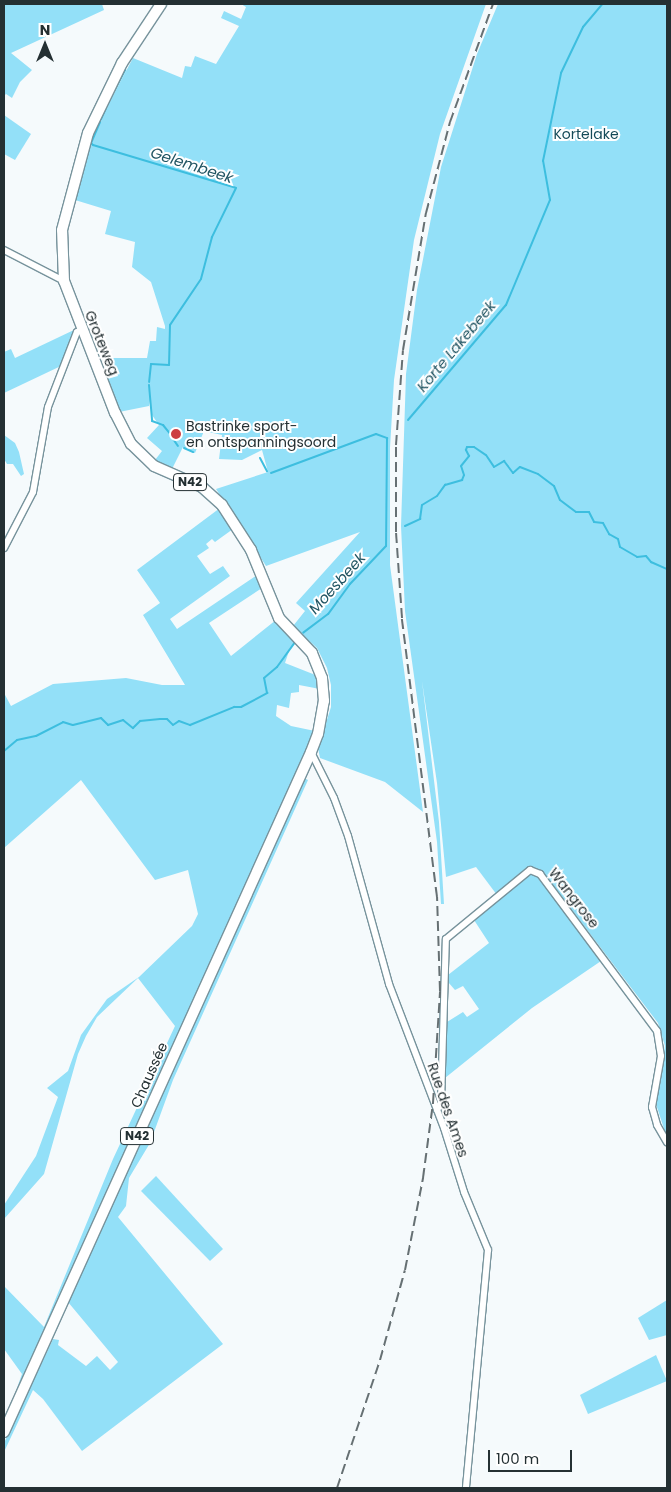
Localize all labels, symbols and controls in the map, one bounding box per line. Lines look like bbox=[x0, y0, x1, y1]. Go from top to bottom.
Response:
north arrow bbox=[20, 20, 70, 70]
text: N bbox=[40, 20, 50, 40]
park label: Kortelake bbox=[553, 126, 619, 142]
water label: Gelembeek bbox=[148, 143, 236, 187]
water label: Korte Lakebeek bbox=[413, 297, 499, 395]
street label: Groteweg bbox=[81, 308, 123, 378]
place label: Bastrinke sport- en ontspanningsoord bbox=[186, 418, 336, 451]
marker: Bastrinke sport- en ontspanningsoord bbox=[170, 428, 182, 440]
road number: N42 bbox=[172, 472, 208, 492]
water label: Moesbeek bbox=[305, 549, 369, 617]
street label: Wangrose bbox=[545, 865, 603, 931]
street label: Chaussée bbox=[127, 1040, 171, 1110]
street label: Rue des Ames bbox=[424, 1060, 472, 1160]
road number: N42 bbox=[120, 1126, 154, 1146]
scale bar bbox=[491, 1440, 575, 1472]
text: 100 m bbox=[496, 1448, 539, 1469]

